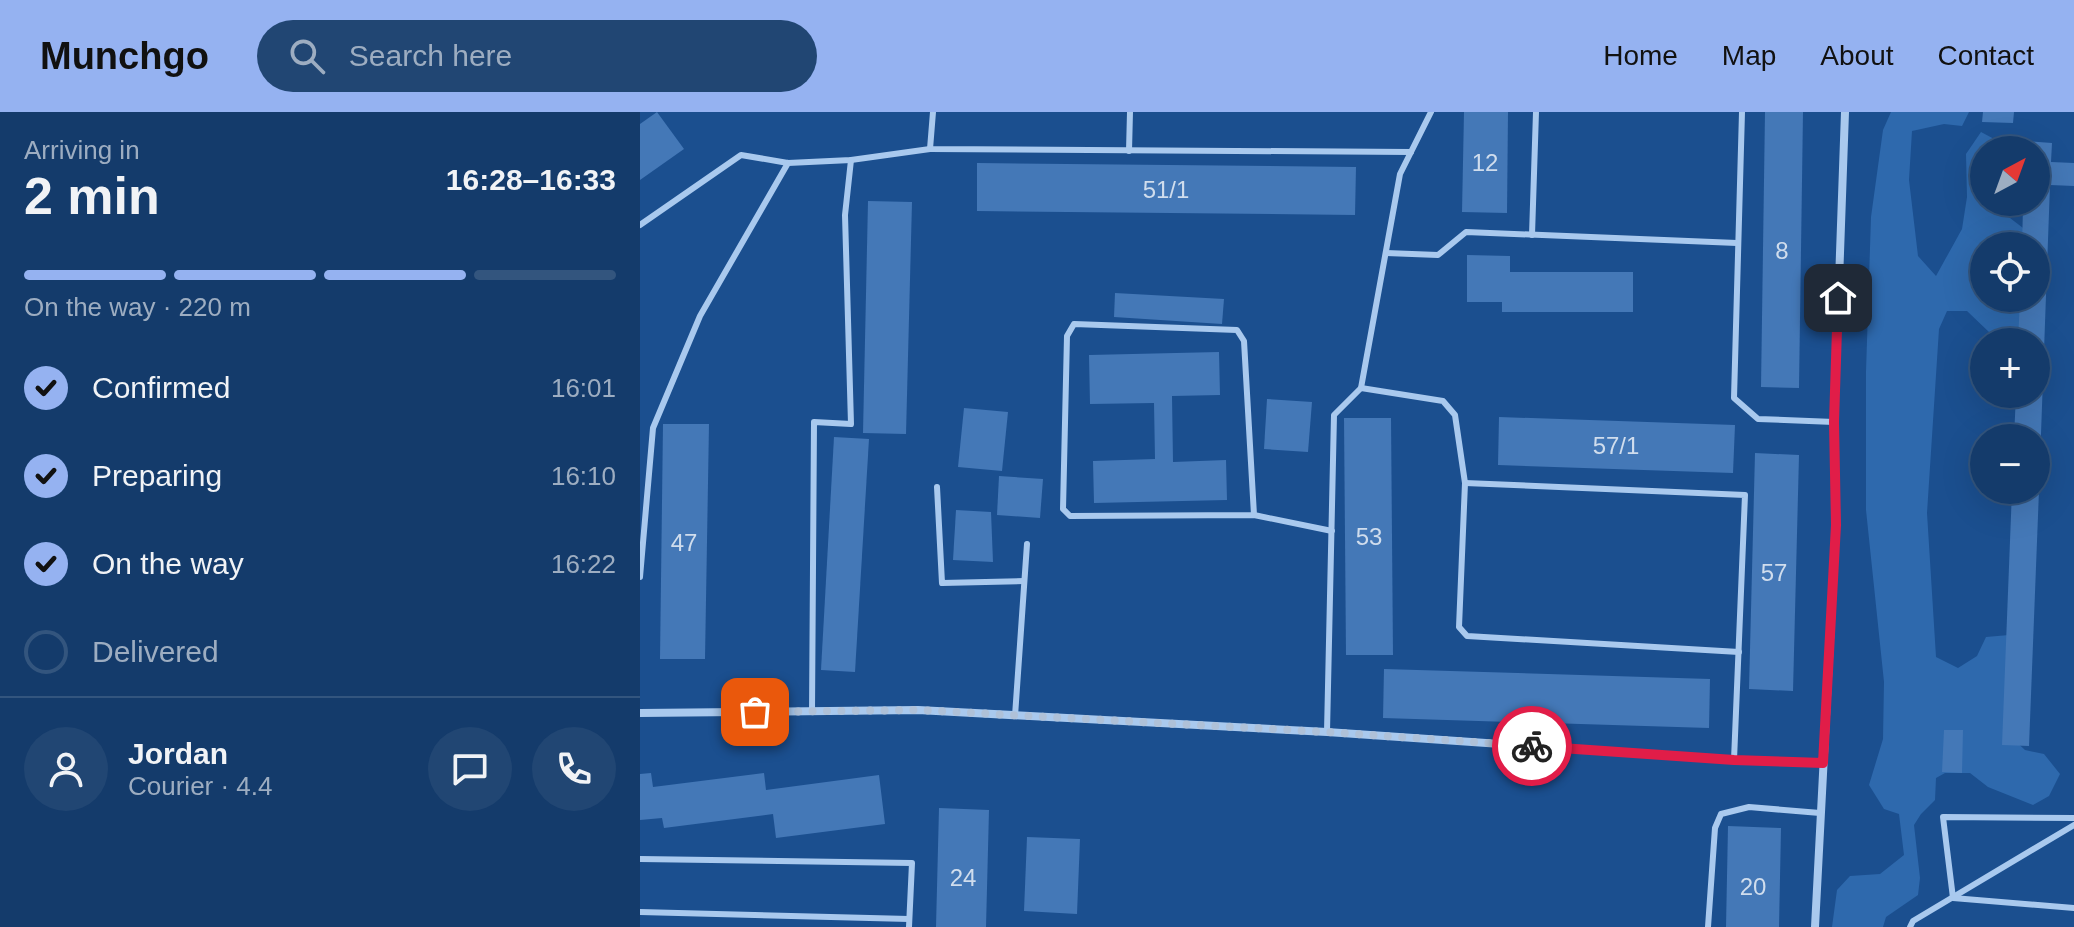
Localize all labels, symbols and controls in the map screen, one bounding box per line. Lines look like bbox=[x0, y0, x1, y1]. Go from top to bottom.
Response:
search box bbox=[257, 20, 817, 92]
icon: search bbox=[285, 34, 329, 78]
text: Munchgo bbox=[40, 35, 209, 77]
text: Search here bbox=[349, 39, 512, 72]
text: Home bbox=[1603, 40, 1678, 71]
text: Map bbox=[1722, 40, 1776, 71]
text: About bbox=[1820, 40, 1894, 71]
text: Contact bbox=[1938, 40, 2034, 71]
text: Arriving in bbox=[24, 135, 140, 165]
north arrow bbox=[1970, 136, 2050, 216]
map controls bbox=[1970, 136, 2050, 504]
house number: 12 bbox=[1472, 149, 1498, 176]
text: 16:28–16:33 bbox=[446, 163, 616, 196]
text: 2 min bbox=[24, 167, 160, 225]
house number: 51/1 bbox=[1143, 176, 1189, 203]
button: locate bbox=[1970, 232, 2050, 312]
house number: 8 bbox=[1775, 237, 1789, 264]
pin bbox=[1804, 264, 1872, 332]
icon: home bbox=[1816, 276, 1860, 320]
text: On the way · 220 m bbox=[24, 292, 251, 322]
button: + bbox=[1970, 328, 2050, 408]
icon: check bbox=[24, 366, 68, 410]
text: Confirmed bbox=[92, 371, 230, 404]
text: 16:01 bbox=[551, 373, 616, 403]
button: − bbox=[1970, 424, 2050, 504]
house number: 57/1 bbox=[1593, 432, 1639, 459]
icon: check bbox=[24, 454, 68, 498]
text: Preparing bbox=[92, 459, 222, 492]
text: 16:10 bbox=[551, 461, 616, 491]
house number: 53 bbox=[1356, 523, 1382, 550]
house number: 47 bbox=[671, 529, 697, 556]
icon: check bbox=[24, 542, 68, 586]
text: On the way bbox=[92, 547, 244, 580]
text: 16:22 bbox=[551, 549, 616, 579]
house number: 57 bbox=[1761, 559, 1787, 586]
text: Delivered bbox=[92, 635, 219, 668]
pin bbox=[721, 678, 789, 746]
icon: bag bbox=[733, 690, 777, 734]
courier bbox=[1492, 706, 1572, 786]
icon: bike bbox=[1510, 724, 1554, 768]
button: person bbox=[24, 727, 108, 811]
button: chat bbox=[428, 727, 512, 811]
button: phone bbox=[532, 727, 616, 811]
text: Jordan bbox=[128, 737, 228, 770]
text: Courier · 4.4 bbox=[128, 771, 273, 801]
house number: 24 bbox=[950, 864, 976, 891]
house number: 20 bbox=[1740, 873, 1766, 900]

